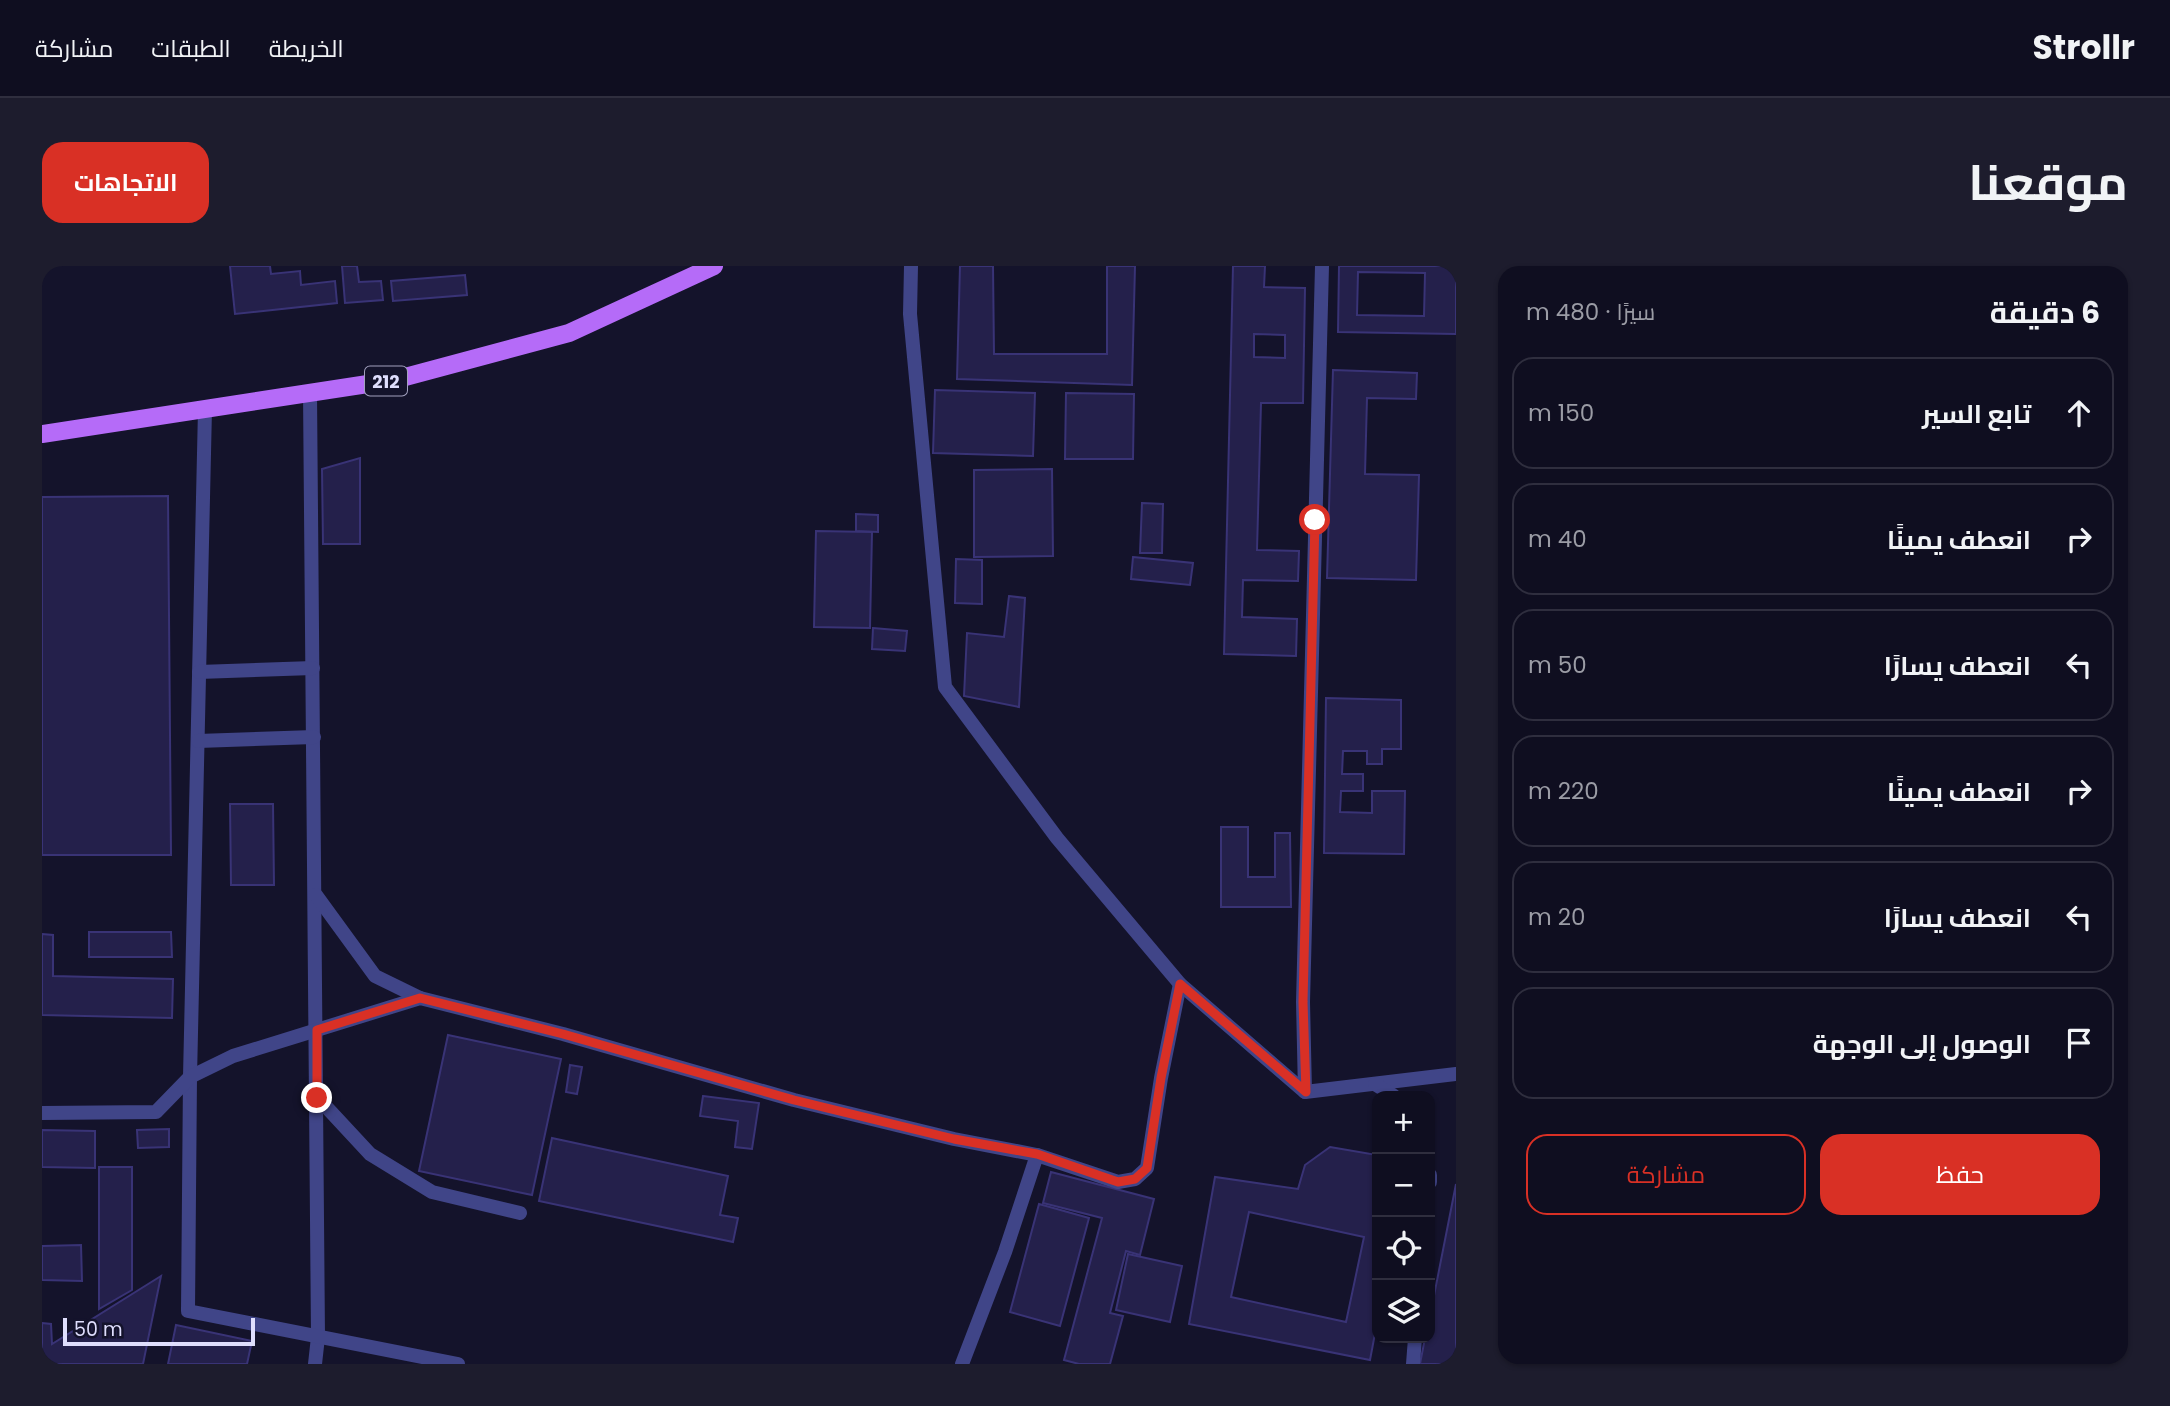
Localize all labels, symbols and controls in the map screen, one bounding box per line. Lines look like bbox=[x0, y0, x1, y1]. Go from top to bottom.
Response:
text: Strollr bbox=[2033, 24, 2135, 71]
text: مشاركة bbox=[35, 32, 113, 65]
text: الطبقات bbox=[151, 32, 231, 65]
text: الخريطة bbox=[269, 32, 344, 65]
button: الاتجاهات bbox=[42, 142, 209, 223]
text: موقعنا bbox=[1968, 149, 2128, 217]
text: 6 دقيقة bbox=[1990, 291, 2100, 334]
text: سيرًا · 480 m bbox=[1526, 296, 1655, 328]
road number: 212 bbox=[365, 366, 407, 396]
icon: ahead bbox=[2060, 394, 2098, 432]
text: تابع السير bbox=[1922, 396, 2031, 432]
text: 150 m bbox=[1528, 397, 1594, 429]
route start bbox=[1299, 504, 1330, 535]
icon: right bbox=[2060, 520, 2098, 558]
text: انعطف يمينًا bbox=[1887, 522, 2031, 558]
text: 40 m bbox=[1528, 523, 1587, 555]
icon: left bbox=[2060, 646, 2098, 684]
text: انعطف يسارًا bbox=[1884, 648, 2031, 684]
text: 50 m bbox=[1528, 649, 1587, 681]
icon: right bbox=[2060, 772, 2098, 810]
text: انعطف يمينًا bbox=[1887, 774, 2031, 810]
text: 220 m bbox=[1528, 775, 1599, 807]
icon: left bbox=[2060, 898, 2098, 936]
text: انعطف يسارًا bbox=[1884, 900, 2031, 936]
text: 20 m bbox=[1528, 901, 1586, 933]
icon: arrive bbox=[2060, 1024, 2098, 1062]
text: الوصول إلى الوجهة bbox=[1813, 1026, 2031, 1062]
route end bbox=[301, 1082, 332, 1113]
map controls bbox=[1372, 1091, 1435, 1343]
button: + bbox=[1372, 1091, 1435, 1154]
button: مشاركة bbox=[1526, 1134, 1806, 1215]
button: حفظ bbox=[1820, 1134, 2100, 1215]
button: − bbox=[1372, 1154, 1435, 1217]
button: locate bbox=[1372, 1217, 1435, 1280]
button: layers bbox=[1372, 1280, 1435, 1343]
scale bar bbox=[63, 1315, 256, 1347]
text: 50 m bbox=[74, 1316, 123, 1343]

